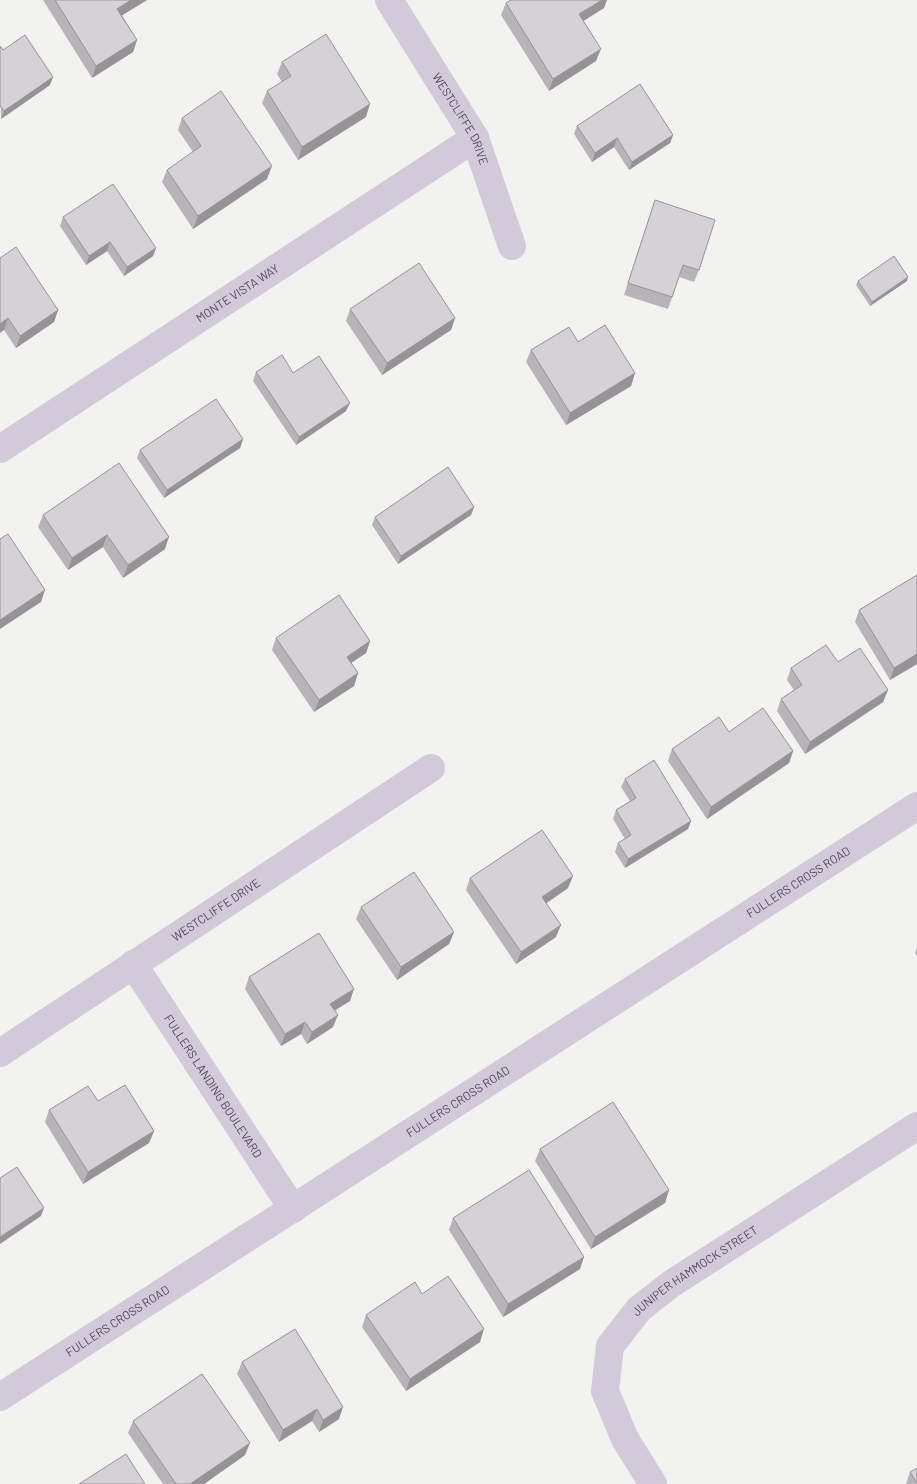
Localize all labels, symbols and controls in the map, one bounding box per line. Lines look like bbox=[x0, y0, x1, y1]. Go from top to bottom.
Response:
street label: WESTCLIFFE DRIVE bbox=[430, 70, 492, 166]
street label: MONTE VISTA WAY bbox=[193, 260, 281, 325]
street label: FULLERS CROSS ROAD bbox=[744, 843, 852, 920]
street label: WESTCLIFFE DRIVE bbox=[169, 875, 262, 944]
street label: FULLERS LANDING BOULEVARD bbox=[162, 1011, 266, 1160]
street label: FULLERS CROSS ROAD bbox=[403, 1062, 512, 1139]
street label: JUNIPER HAMMOCK STREET bbox=[628, 1222, 760, 1318]
street label: FULLERS CROSS ROAD bbox=[63, 1282, 172, 1359]

